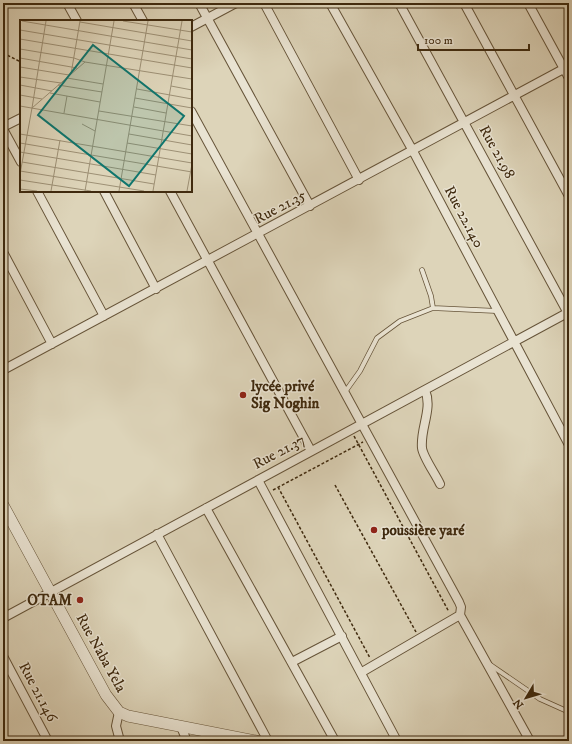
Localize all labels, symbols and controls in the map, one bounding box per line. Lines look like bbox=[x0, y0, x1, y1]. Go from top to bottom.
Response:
inset map bbox=[20, 20, 192, 192]
scale bar bbox=[418, 26, 529, 52]
text: 100 m bbox=[424, 33, 453, 48]
street label: Rue 21.98 bbox=[475, 122, 519, 182]
street label: Rue 22.140 bbox=[440, 183, 488, 251]
street label: Rue 21.35 bbox=[251, 185, 310, 229]
place label: lycée privé Sig Noghin bbox=[250, 377, 320, 413]
marker: lycée privé Sig Noghin bbox=[238, 390, 248, 400]
street label: Rue 21.37 bbox=[250, 430, 309, 474]
place label: poussière yaré bbox=[381, 521, 465, 540]
marker: poussière yaré bbox=[369, 525, 379, 535]
place label: OTAM bbox=[27, 591, 72, 610]
marker: OTAM bbox=[75, 595, 85, 605]
street label: Rue Naba Yela bbox=[72, 610, 131, 696]
street label: Rue 21.146 bbox=[14, 659, 62, 726]
north arrow bbox=[506, 678, 546, 718]
text: N bbox=[511, 696, 527, 711]

